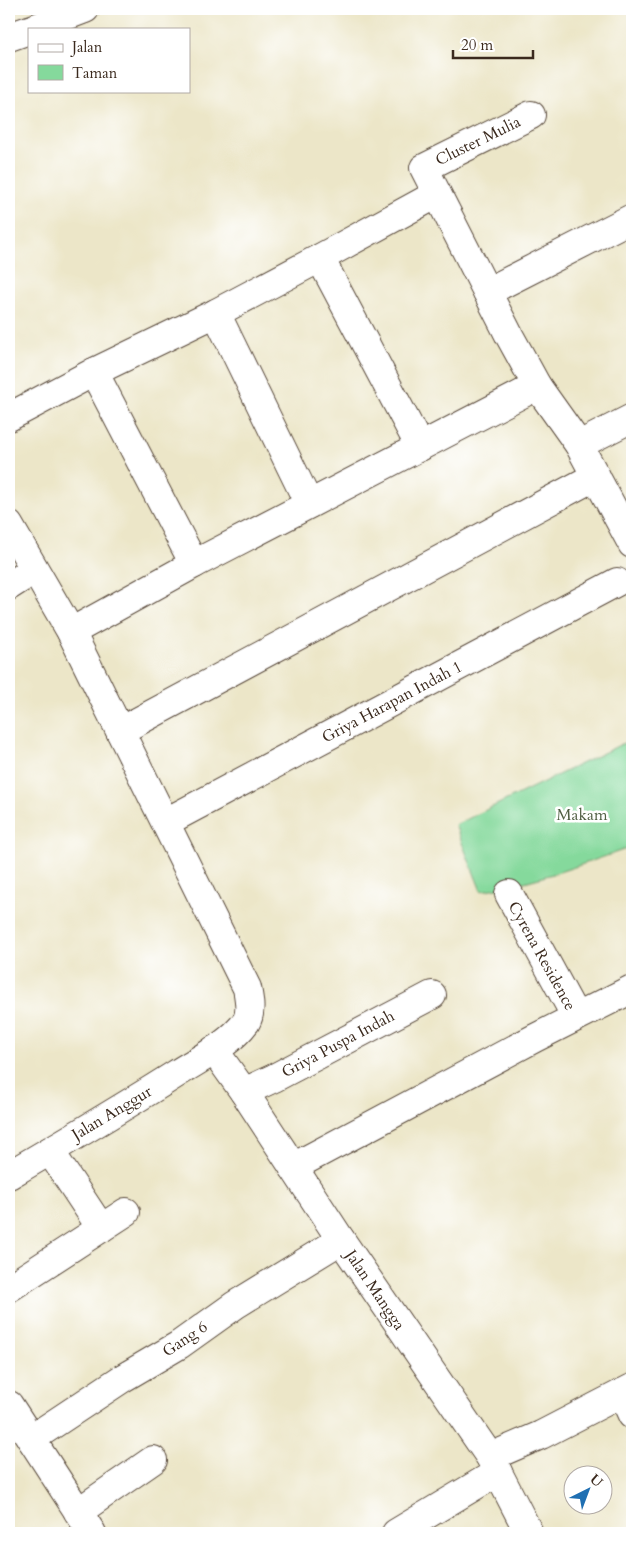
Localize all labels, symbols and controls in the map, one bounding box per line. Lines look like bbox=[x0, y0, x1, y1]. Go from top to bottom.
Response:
legend bbox=[28, 28, 190, 92]
scale bar bbox=[453, 28, 534, 60]
text: 20 m bbox=[461, 35, 493, 55]
text: Jalan bbox=[70, 37, 103, 57]
text: Taman bbox=[72, 63, 118, 83]
street label: Cluster Mulia bbox=[432, 111, 524, 171]
street label: Griya Harapan Indah 1 bbox=[318, 656, 466, 748]
park label: Makam bbox=[557, 804, 608, 826]
street label: Cyrena Residence bbox=[503, 897, 581, 1015]
street label: Griya Puspa Indah bbox=[278, 1005, 398, 1083]
street label: Jalan Anggur bbox=[66, 1080, 156, 1147]
street label: Jalan Mangga bbox=[339, 1244, 410, 1335]
street label: Gang 6 bbox=[158, 1316, 212, 1362]
north arrow bbox=[564, 1464, 614, 1514]
text: U bbox=[586, 1470, 607, 1492]

